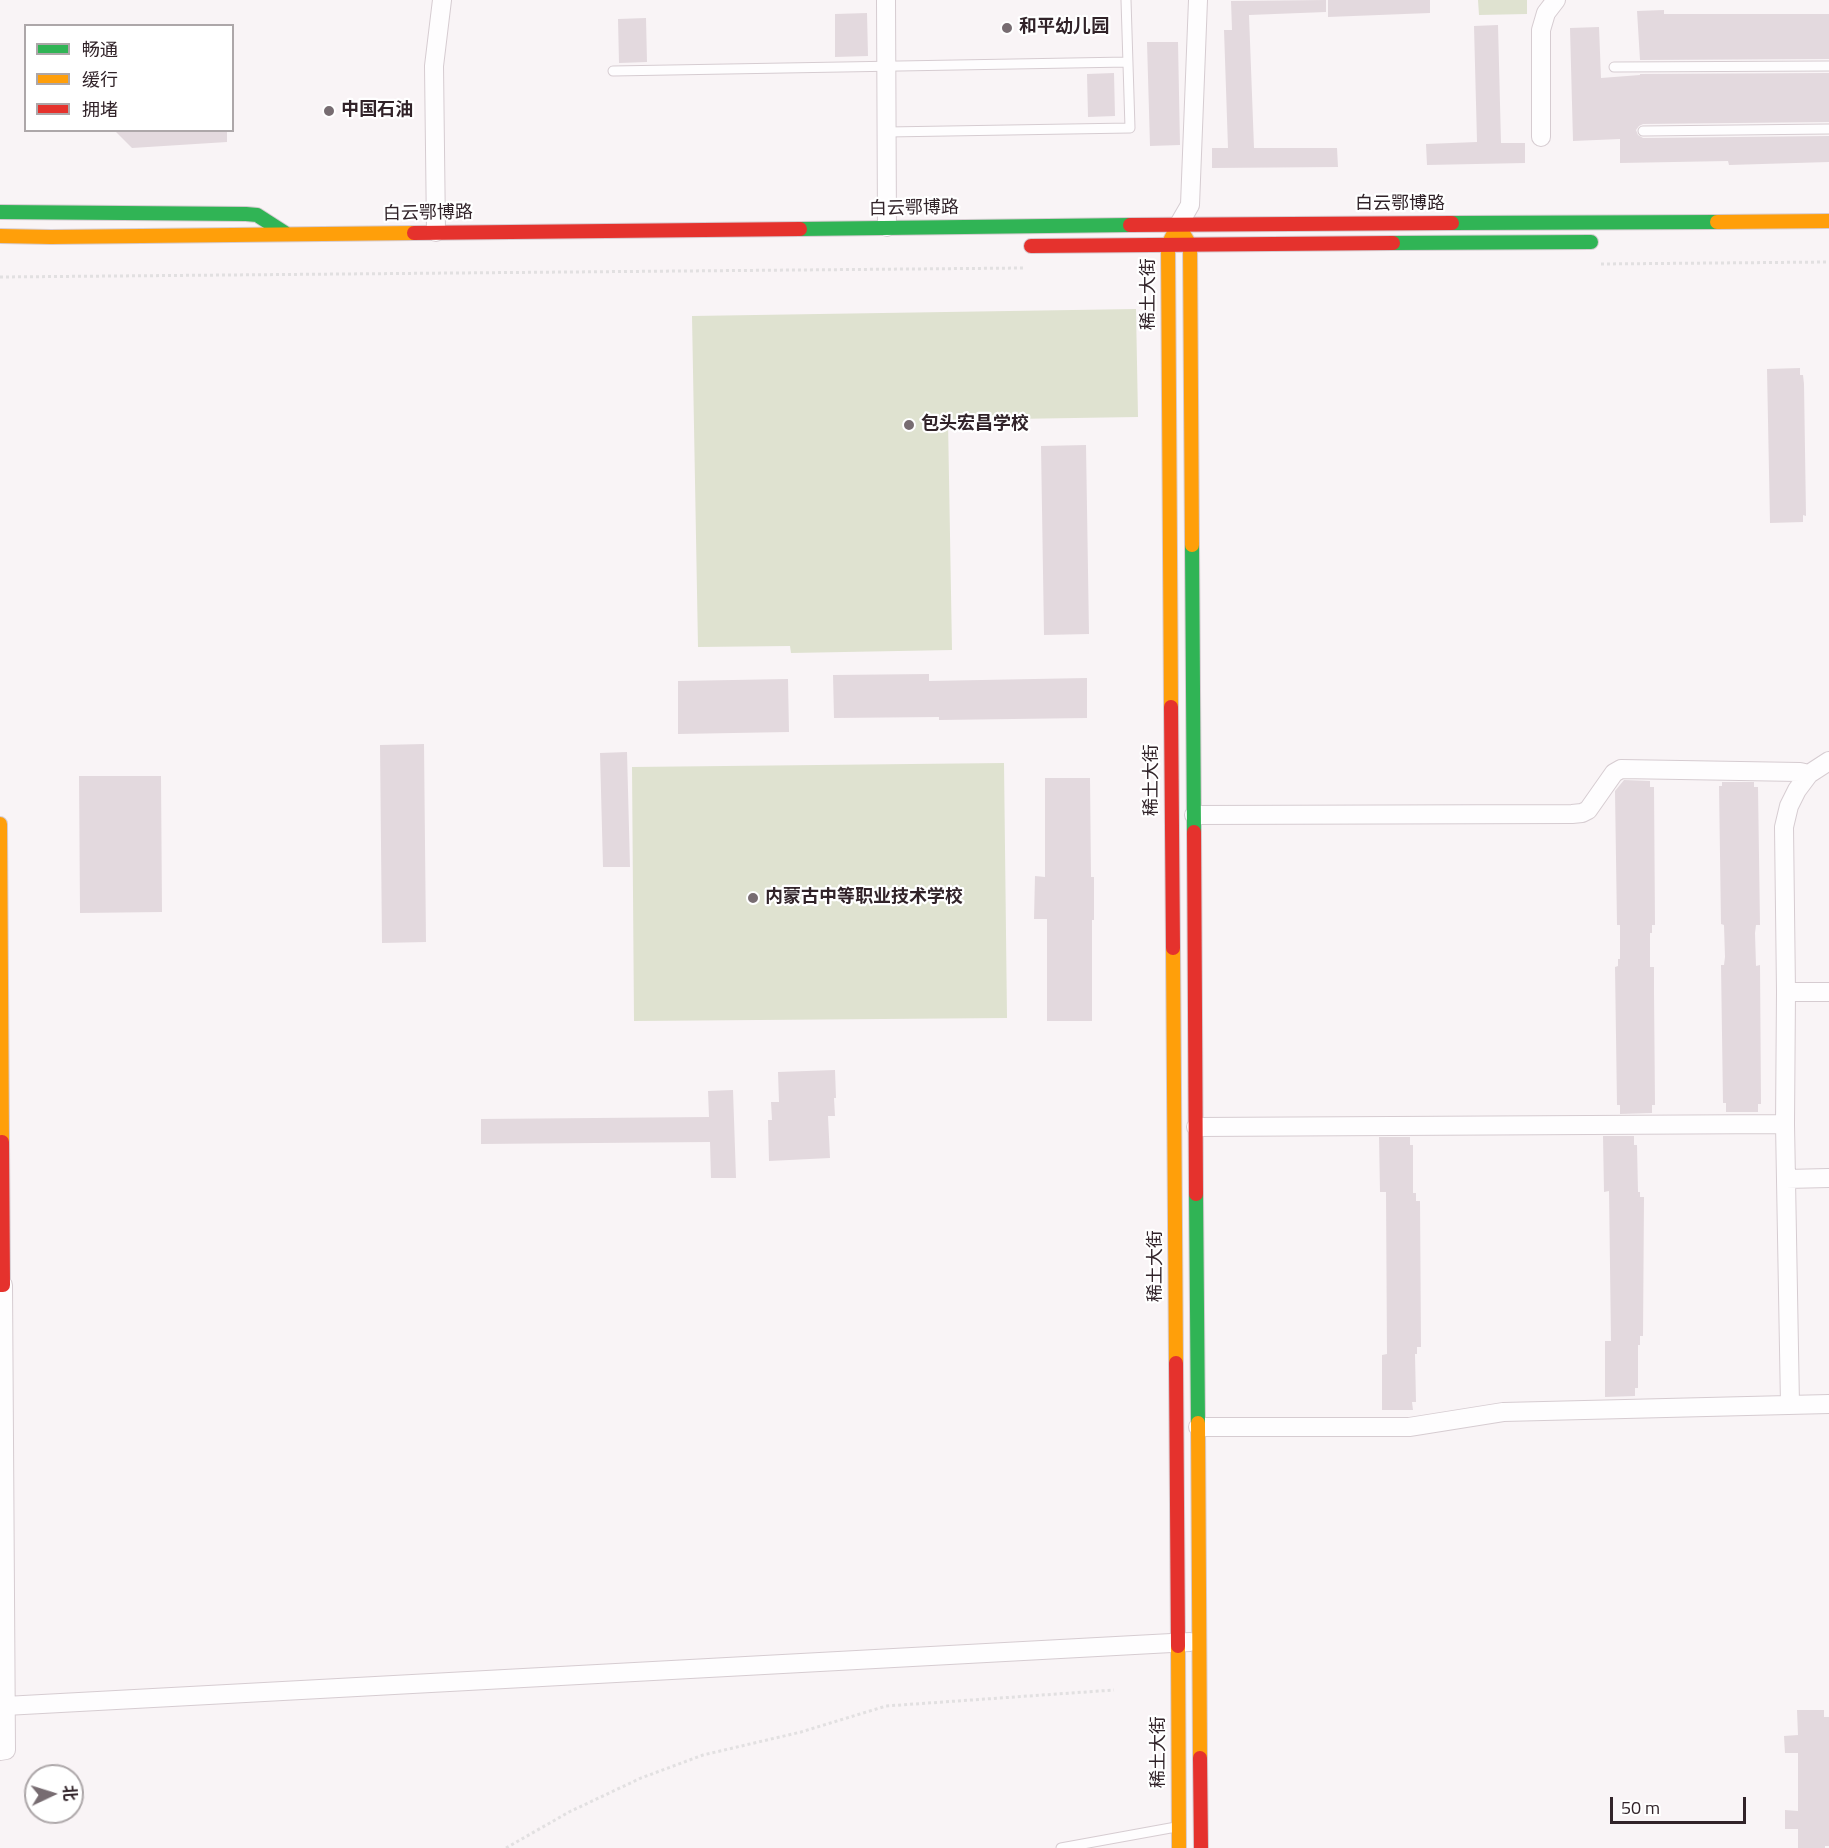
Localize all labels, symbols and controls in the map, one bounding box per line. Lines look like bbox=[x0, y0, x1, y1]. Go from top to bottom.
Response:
place label: 和平幼儿园 bbox=[1019, 17, 1109, 39]
marker: 和平幼儿园 bbox=[1000, 21, 1014, 35]
legend bbox=[24, 24, 234, 132]
text: 畅通 bbox=[82, 36, 118, 63]
text: 缓行 bbox=[82, 66, 118, 93]
text: 拥堵 bbox=[82, 96, 118, 123]
place label: 中国石油 bbox=[341, 100, 413, 122]
marker: 中国石油 bbox=[322, 104, 336, 118]
street label: 白云鄂博路 bbox=[1355, 194, 1445, 216]
street label: 白云鄂博路 bbox=[869, 197, 959, 221]
street label: 白云鄂博路 bbox=[383, 202, 473, 226]
street label: 稀土大街 bbox=[1139, 258, 1161, 330]
place label: 包头宏昌学校 bbox=[921, 414, 1029, 436]
marker: 包头宏昌学校 bbox=[902, 418, 916, 432]
street label: 稀土大街 bbox=[1142, 744, 1164, 816]
place label: 内蒙古中等职业技术学校 bbox=[765, 887, 963, 909]
marker: 内蒙古中等职业技术学校 bbox=[746, 891, 760, 905]
street label: 稀土大街 bbox=[1146, 1230, 1168, 1302]
street label: 稀土大街 bbox=[1149, 1716, 1171, 1788]
north arrow bbox=[24, 1764, 84, 1824]
text: 北 bbox=[57, 1784, 82, 1802]
scale bar bbox=[1613, 1785, 1750, 1823]
text: 50 m bbox=[1621, 1794, 1660, 1821]

